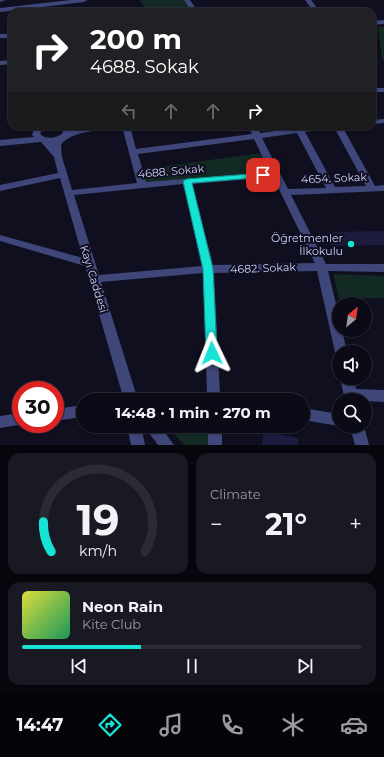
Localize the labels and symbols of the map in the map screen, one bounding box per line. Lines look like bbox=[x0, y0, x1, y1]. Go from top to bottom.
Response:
pin bbox=[246, 158, 280, 192]
street label: 4688. Sokak bbox=[137, 161, 205, 181]
street label: 4654. Sokak bbox=[301, 170, 368, 186]
place label: Öğretmenler İlkokulu bbox=[271, 231, 343, 258]
marker: Öğretmenler İlkokulu bbox=[346, 239, 356, 249]
street label: Kayı Caddesi bbox=[77, 244, 111, 314]
street label: 4682. Sokak bbox=[230, 260, 297, 276]
north arrow bbox=[332, 297, 372, 337]
position arrow bbox=[191, 332, 233, 374]
speed limit sign: 30 bbox=[12, 381, 64, 433]

